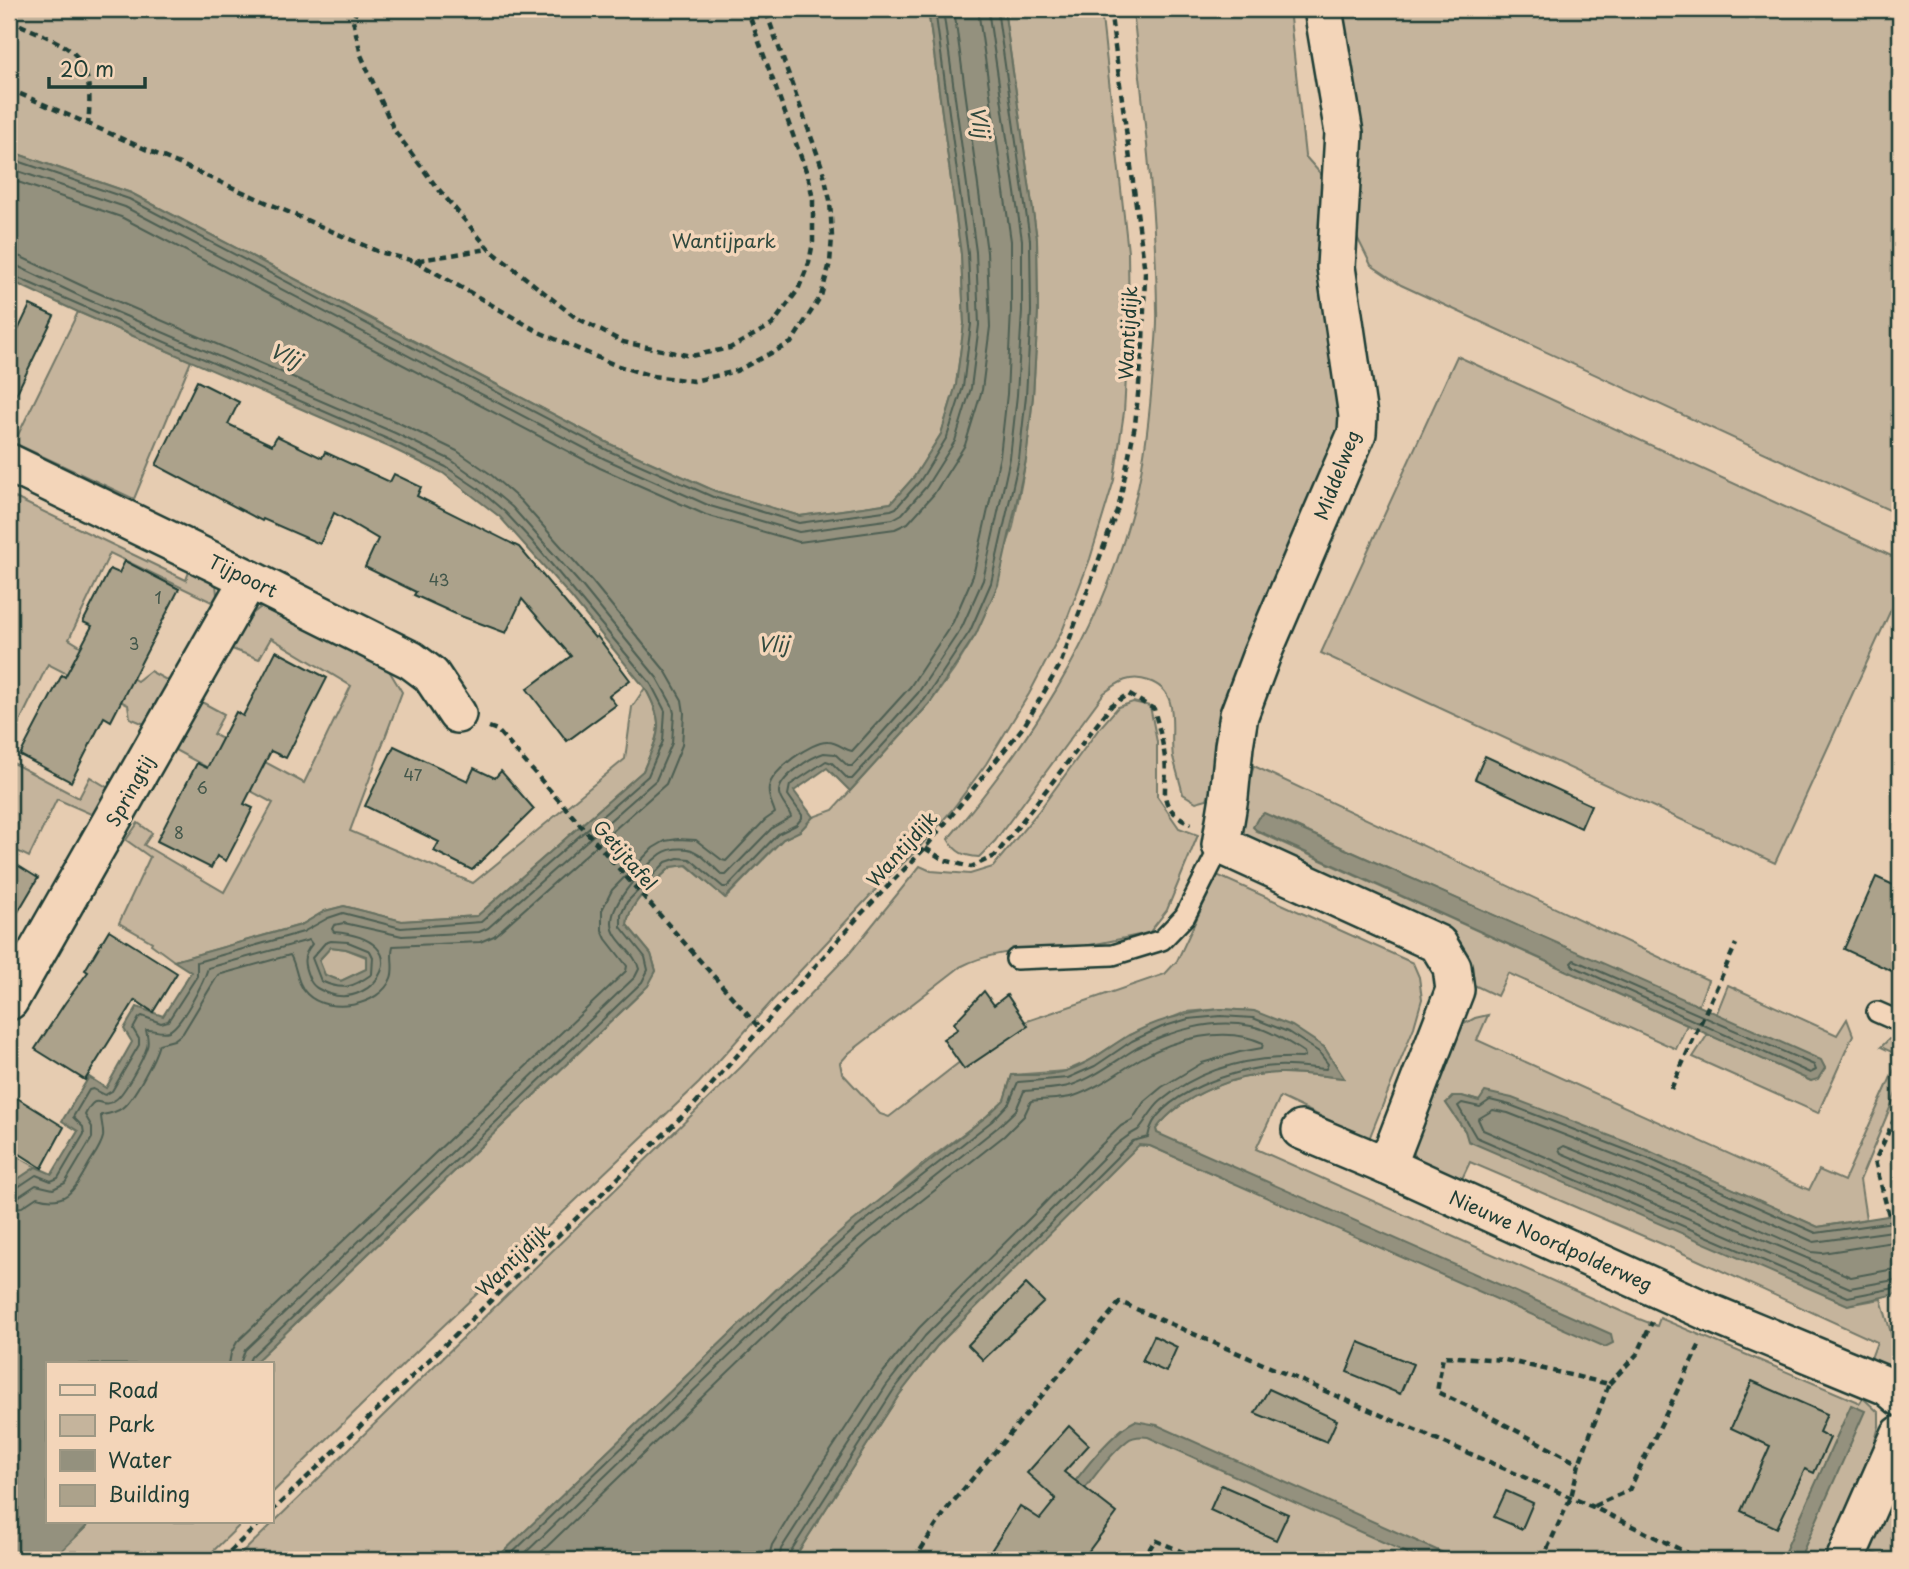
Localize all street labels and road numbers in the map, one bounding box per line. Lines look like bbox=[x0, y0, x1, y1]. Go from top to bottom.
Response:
street label: Wantijdijk bbox=[1111, 285, 1143, 381]
street label: Middelweg bbox=[1306, 426, 1366, 524]
street label: Tijpoort bbox=[204, 546, 283, 604]
street label: Springtij bbox=[98, 750, 160, 831]
street label: Wantijdijk bbox=[859, 804, 944, 893]
street label: Getijtafel bbox=[587, 813, 664, 896]
street label: Nieuwe Noordpolderweg bbox=[1445, 1183, 1658, 1298]
street label: Wantijdijk bbox=[469, 1216, 556, 1302]

